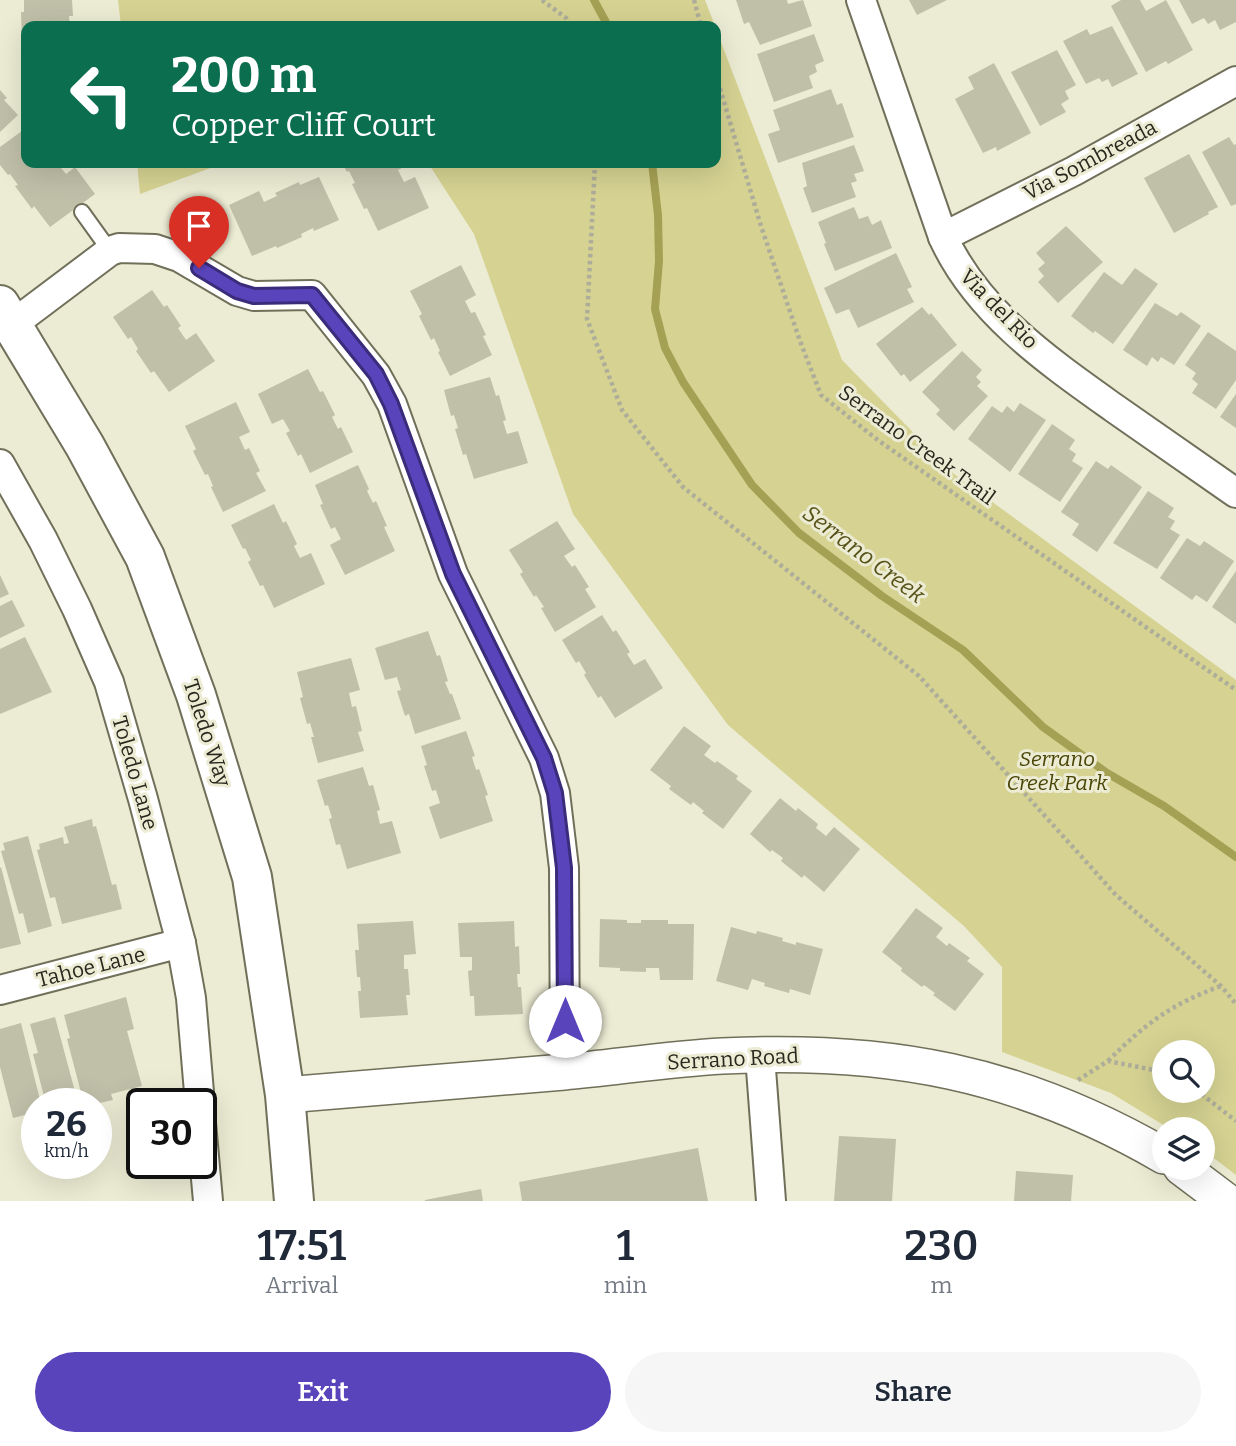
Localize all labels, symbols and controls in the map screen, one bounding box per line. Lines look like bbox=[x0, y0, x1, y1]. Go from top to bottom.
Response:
text: 200 m bbox=[171, 46, 316, 105]
icon: left bbox=[56, 49, 147, 140]
text: Copper Cliff Court bbox=[171, 106, 436, 144]
street label: Via Sombreada bbox=[1019, 114, 1162, 206]
pin bbox=[169, 196, 229, 268]
icon: arrive bbox=[180, 207, 218, 245]
street label: Via del Rio bbox=[954, 264, 1044, 354]
street label: Serrano Creek Trail bbox=[834, 379, 1000, 511]
water label: Serrano Creek bbox=[797, 499, 931, 609]
street label: Toledo Way bbox=[177, 676, 237, 791]
street label: Toledo Lane bbox=[106, 713, 164, 833]
park label: Serrano Creek Park bbox=[1006, 746, 1108, 796]
street label: Tahoe Lane bbox=[34, 941, 148, 993]
position arrow bbox=[528, 984, 602, 1058]
map controls bbox=[1152, 1040, 1215, 1180]
button: search bbox=[1152, 1040, 1215, 1103]
street label: Serrano Road bbox=[666, 1043, 800, 1075]
speed limit sign: 30 bbox=[126, 1088, 217, 1179]
text: 26 bbox=[46, 1103, 87, 1145]
button: layers bbox=[1152, 1117, 1215, 1180]
text: km/h bbox=[44, 1140, 89, 1162]
text: 17:51 bbox=[257, 1221, 346, 1271]
text: 1 bbox=[616, 1221, 634, 1271]
text: 230 bbox=[904, 1221, 979, 1271]
text: Arrival bbox=[265, 1271, 338, 1299]
text: min bbox=[604, 1271, 647, 1299]
text: m bbox=[931, 1271, 952, 1299]
button: Exit bbox=[35, 1352, 611, 1432]
button: Share bbox=[625, 1352, 1201, 1432]

